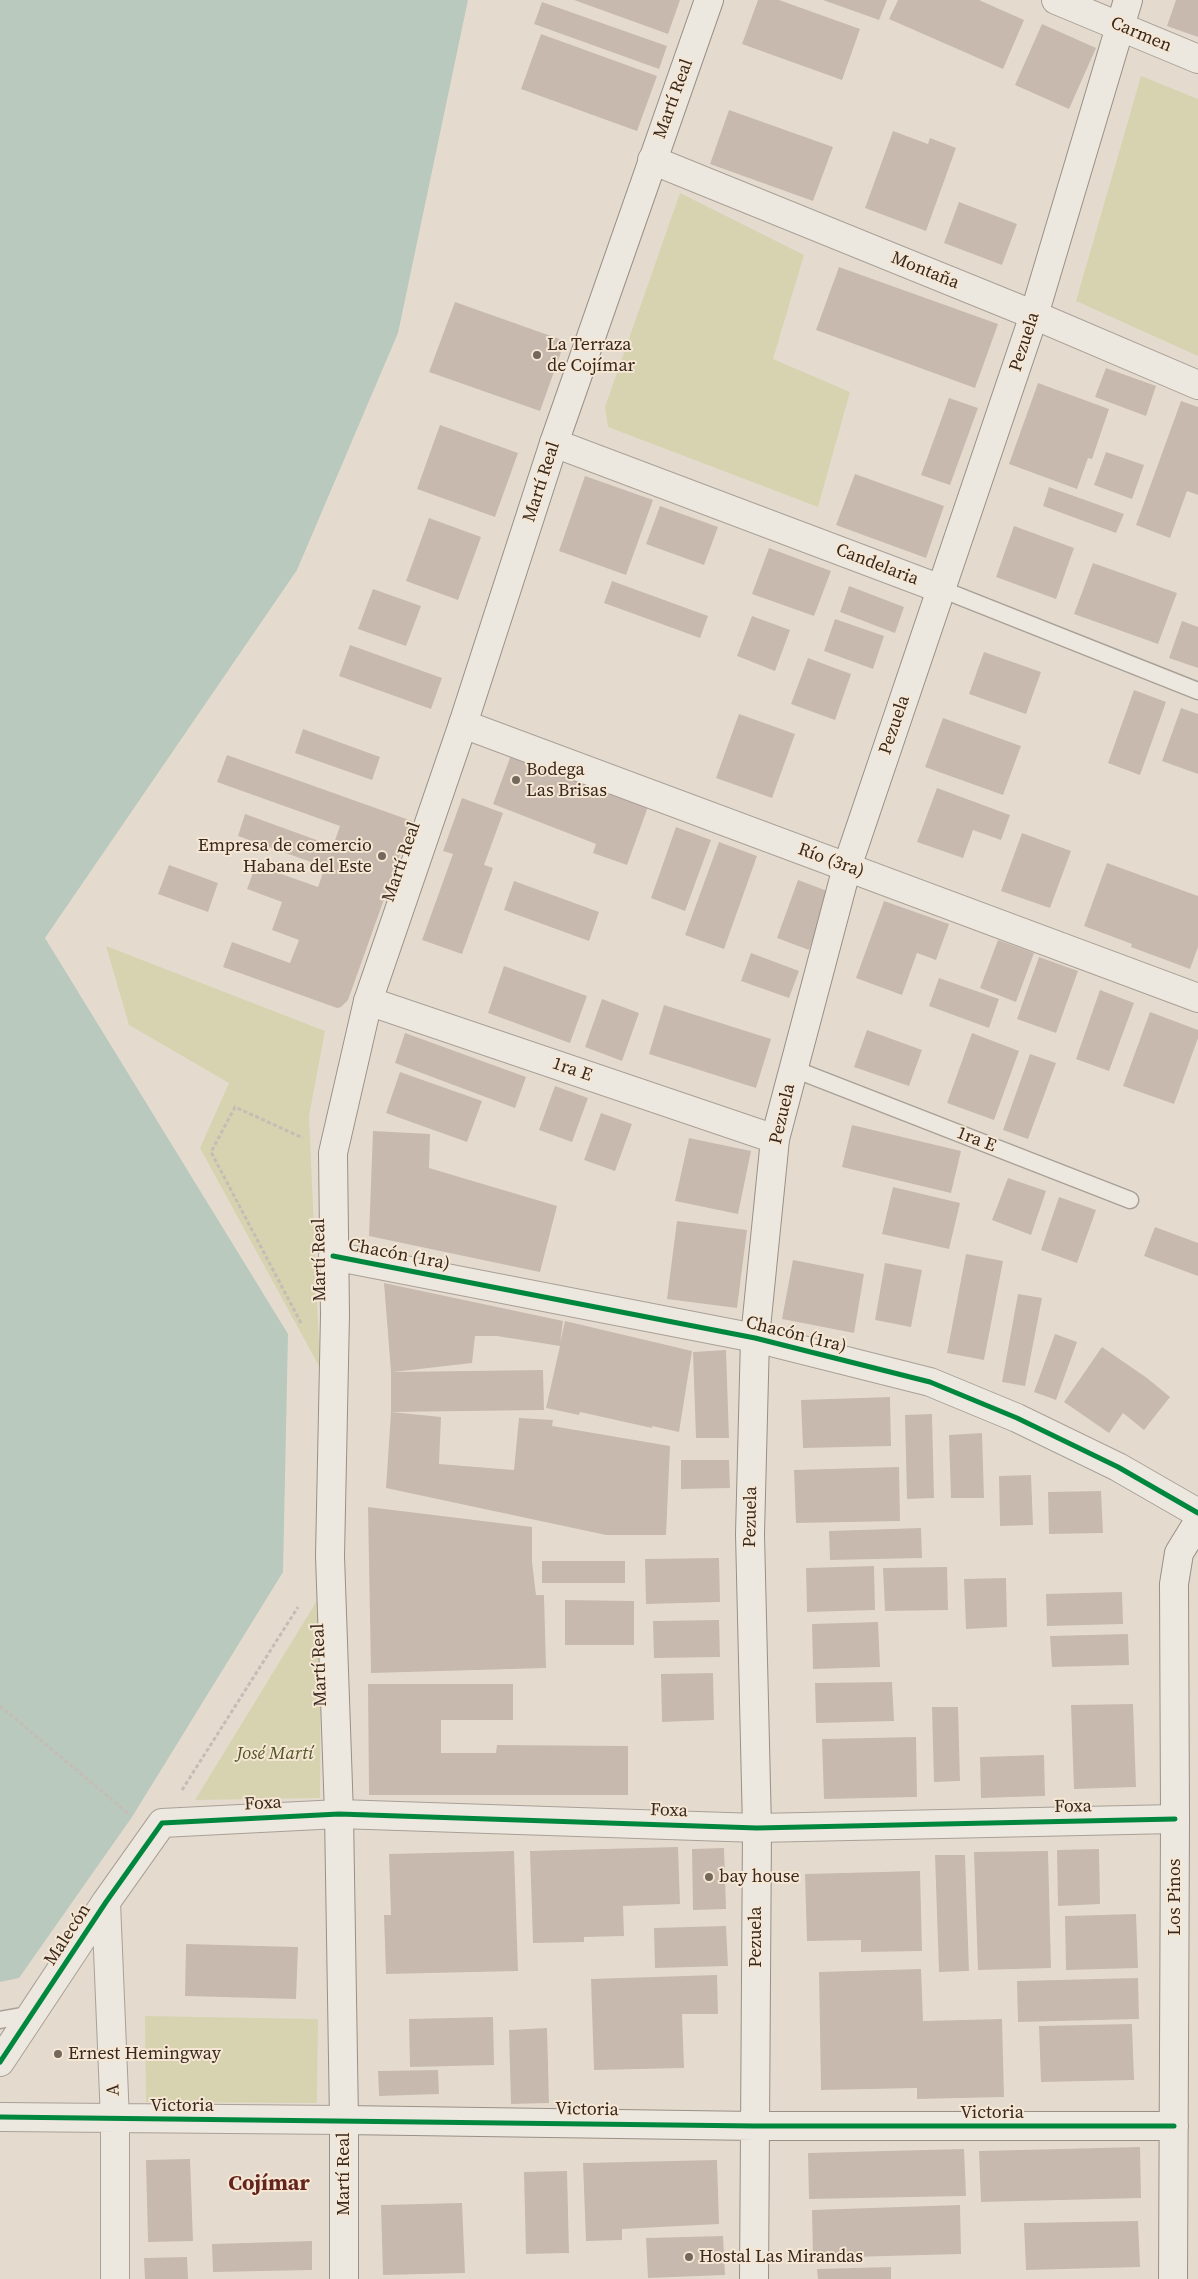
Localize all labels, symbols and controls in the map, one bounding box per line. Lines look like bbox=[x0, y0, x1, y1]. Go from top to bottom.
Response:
street label: Carmen bbox=[1107, 12, 1175, 58]
street label: Martí Real bbox=[650, 56, 698, 142]
street label: Montaña bbox=[888, 248, 962, 294]
street label: Pezuela bbox=[1005, 310, 1045, 374]
place label: La Terraza de Cojímar bbox=[547, 334, 635, 376]
marker: La Terraza de Cojímar bbox=[531, 349, 543, 361]
street label: Martí Real bbox=[519, 439, 565, 525]
street label: Candelaria bbox=[833, 539, 921, 591]
street label: Pezuela bbox=[875, 693, 915, 757]
place label: Bodega Las Brisas bbox=[526, 759, 607, 802]
marker: Bodega Las Brisas bbox=[510, 774, 522, 786]
street label: Martí Real bbox=[378, 819, 426, 905]
place label: Empresa de comercio Habana del Este bbox=[198, 835, 372, 878]
street label: Río (3ra) bbox=[795, 839, 867, 883]
marker: Empresa de comercio Habana del Este bbox=[376, 850, 388, 862]
street label: 1ra E bbox=[549, 1053, 595, 1087]
street label: Pezuela bbox=[766, 1082, 800, 1146]
street label: 1ra E bbox=[953, 1123, 999, 1157]
street label: Martí Real bbox=[308, 1218, 332, 1302]
street label: Chacón (1ra) bbox=[346, 1235, 452, 1275]
street label: Chacón (1ra) bbox=[743, 1312, 849, 1358]
street label: Pezuela bbox=[740, 1486, 762, 1548]
street label: Martí Real bbox=[308, 1623, 332, 1707]
park label: José Martí bbox=[237, 1743, 313, 1765]
street label: Foxa bbox=[244, 1792, 282, 1816]
street label: Foxa bbox=[1054, 1796, 1092, 1818]
street label: Foxa bbox=[650, 1800, 688, 1822]
street label: Los Pinos bbox=[1164, 1858, 1186, 1936]
place label: bay house bbox=[719, 1866, 800, 1888]
marker: bay house bbox=[703, 1871, 715, 1883]
street label: Malecón bbox=[40, 1900, 96, 1970]
street label: Pezuela bbox=[745, 1906, 767, 1968]
place label: Ernest Hemingway bbox=[68, 2043, 221, 2065]
marker: Ernest Hemingway bbox=[52, 2048, 64, 2060]
street label: A bbox=[103, 2084, 125, 2096]
street label: Victoria bbox=[150, 2095, 214, 2117]
street label: Victoria bbox=[555, 2099, 619, 2121]
street label: Victoria bbox=[960, 2102, 1024, 2124]
street label: Martí Real bbox=[333, 2132, 355, 2216]
district label: Cojímar bbox=[228, 2171, 310, 2197]
place label: Hostal Las Mirandas bbox=[699, 2246, 863, 2268]
marker: Hostal Las Mirandas bbox=[683, 2251, 695, 2263]

